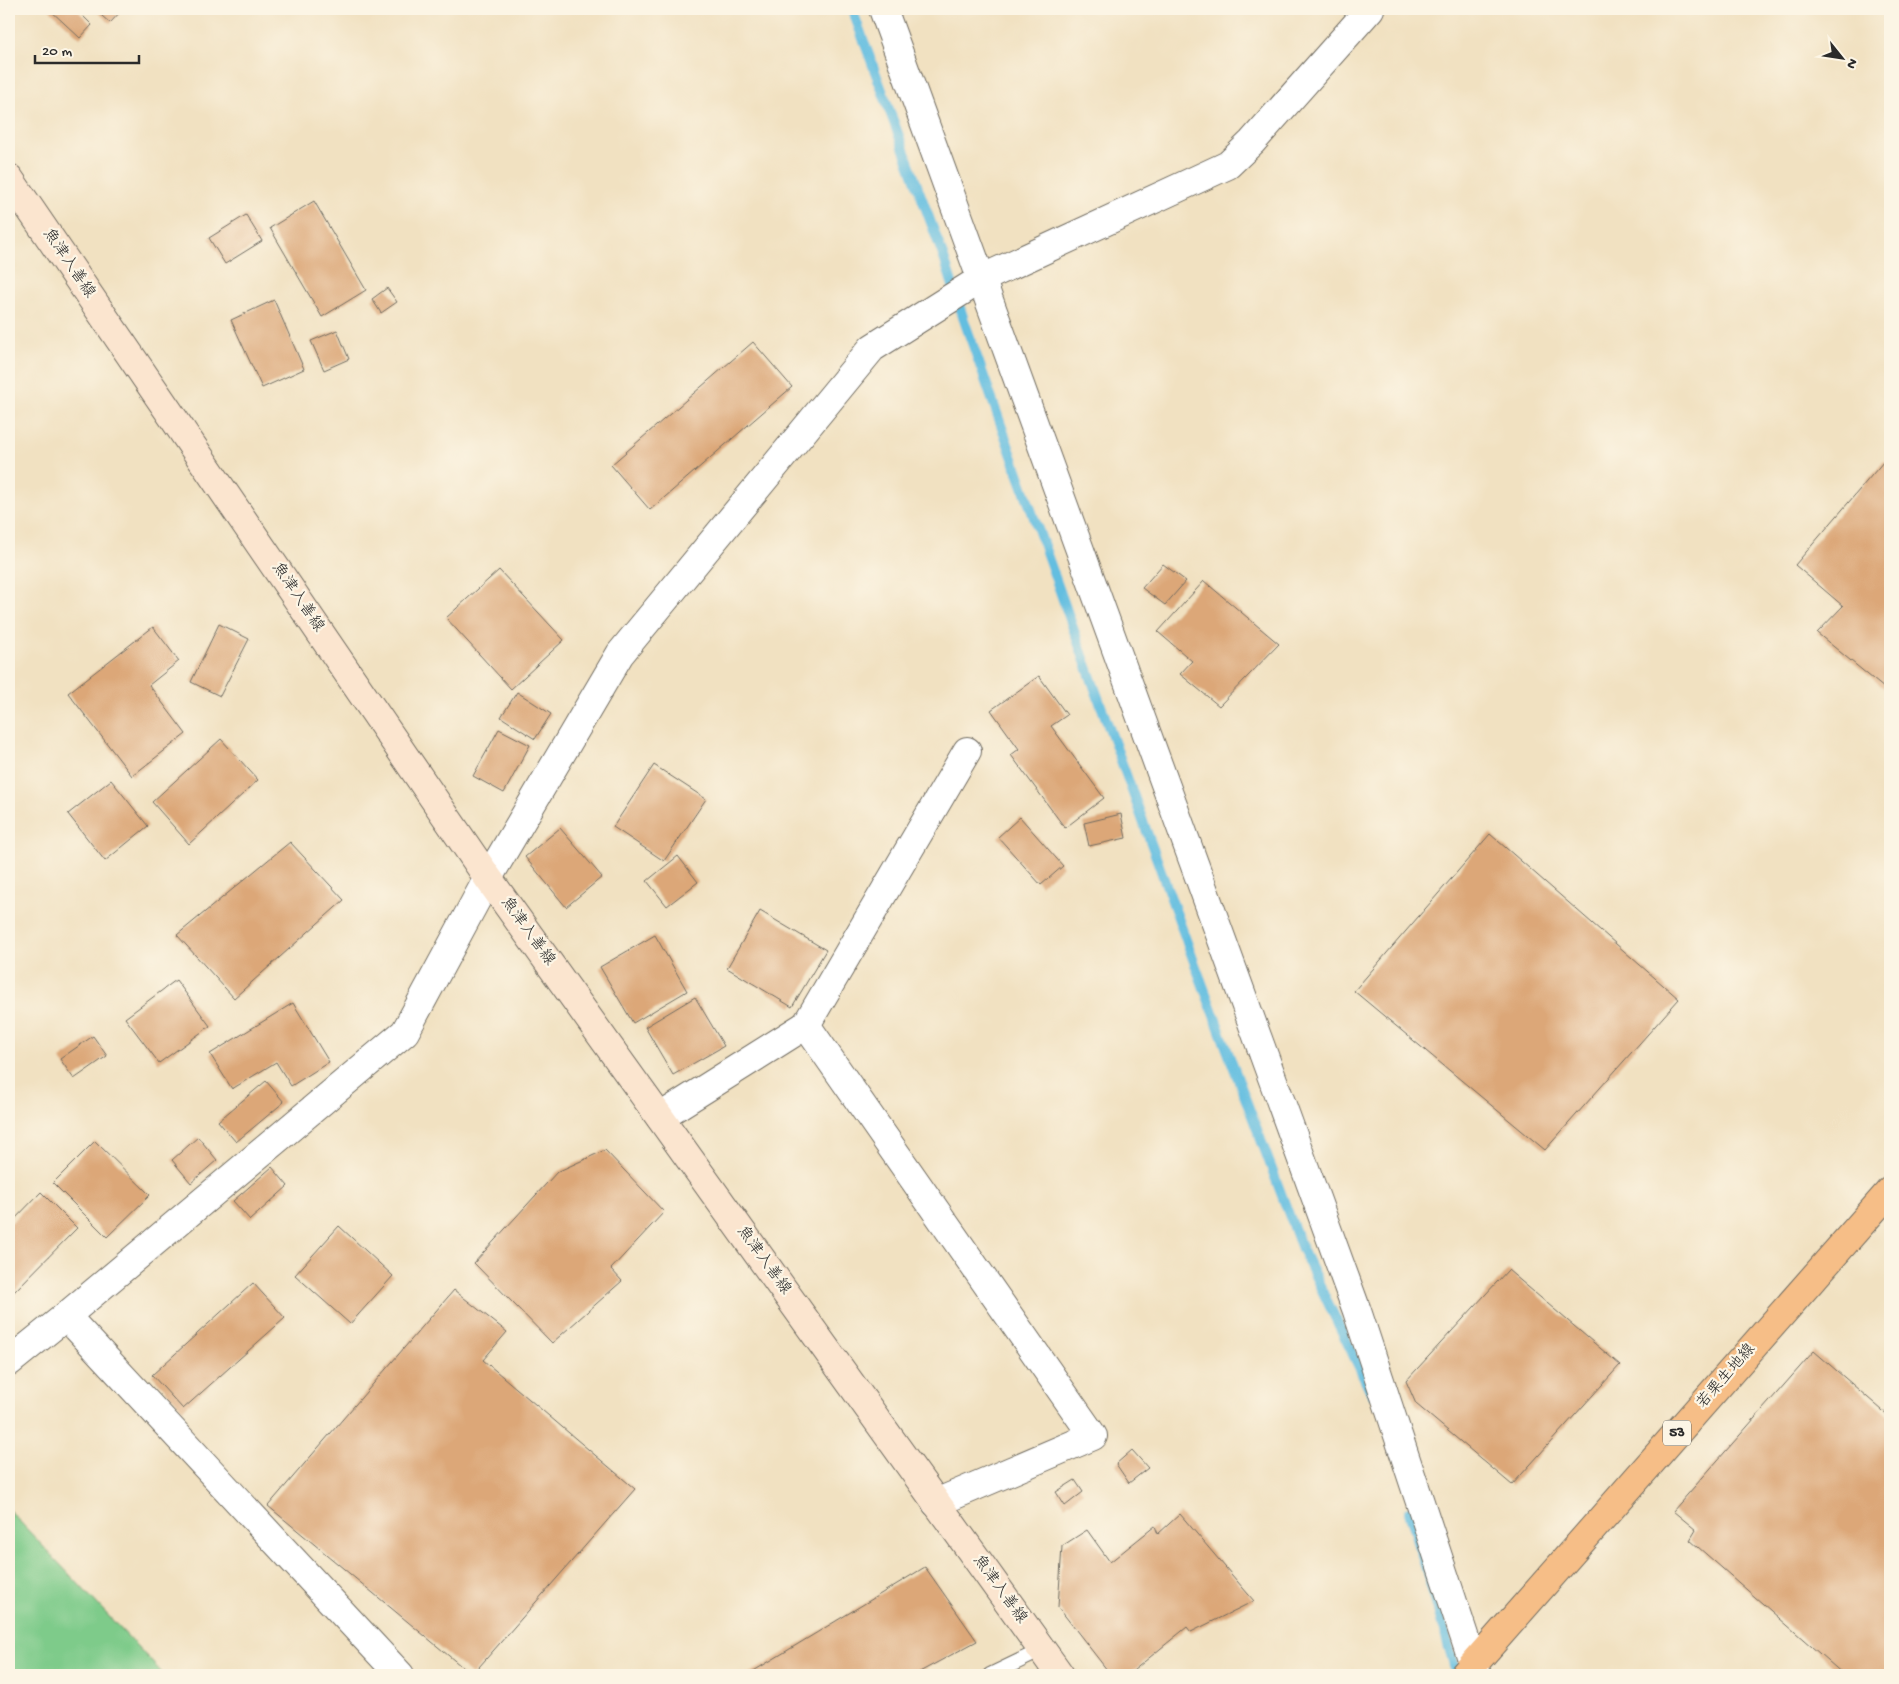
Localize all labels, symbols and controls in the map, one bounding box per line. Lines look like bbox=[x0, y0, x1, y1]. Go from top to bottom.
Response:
scale bar bbox=[35, 32, 139, 64]
north arrow bbox=[1816, 32, 1866, 82]
text: 20 m bbox=[42, 43, 72, 61]
text: N bbox=[1841, 55, 1861, 71]
street label: 魚津入善線 bbox=[38, 224, 100, 302]
street label: 魚津入善線 bbox=[267, 558, 329, 636]
street label: 魚津入善線 bbox=[496, 893, 560, 970]
street label: 魚津入善線 bbox=[732, 1222, 796, 1299]
street label: 若栗生地線 bbox=[1692, 1339, 1760, 1413]
road number: 53 bbox=[1663, 1420, 1691, 1446]
street label: 魚津入善線 bbox=[968, 1551, 1032, 1628]

